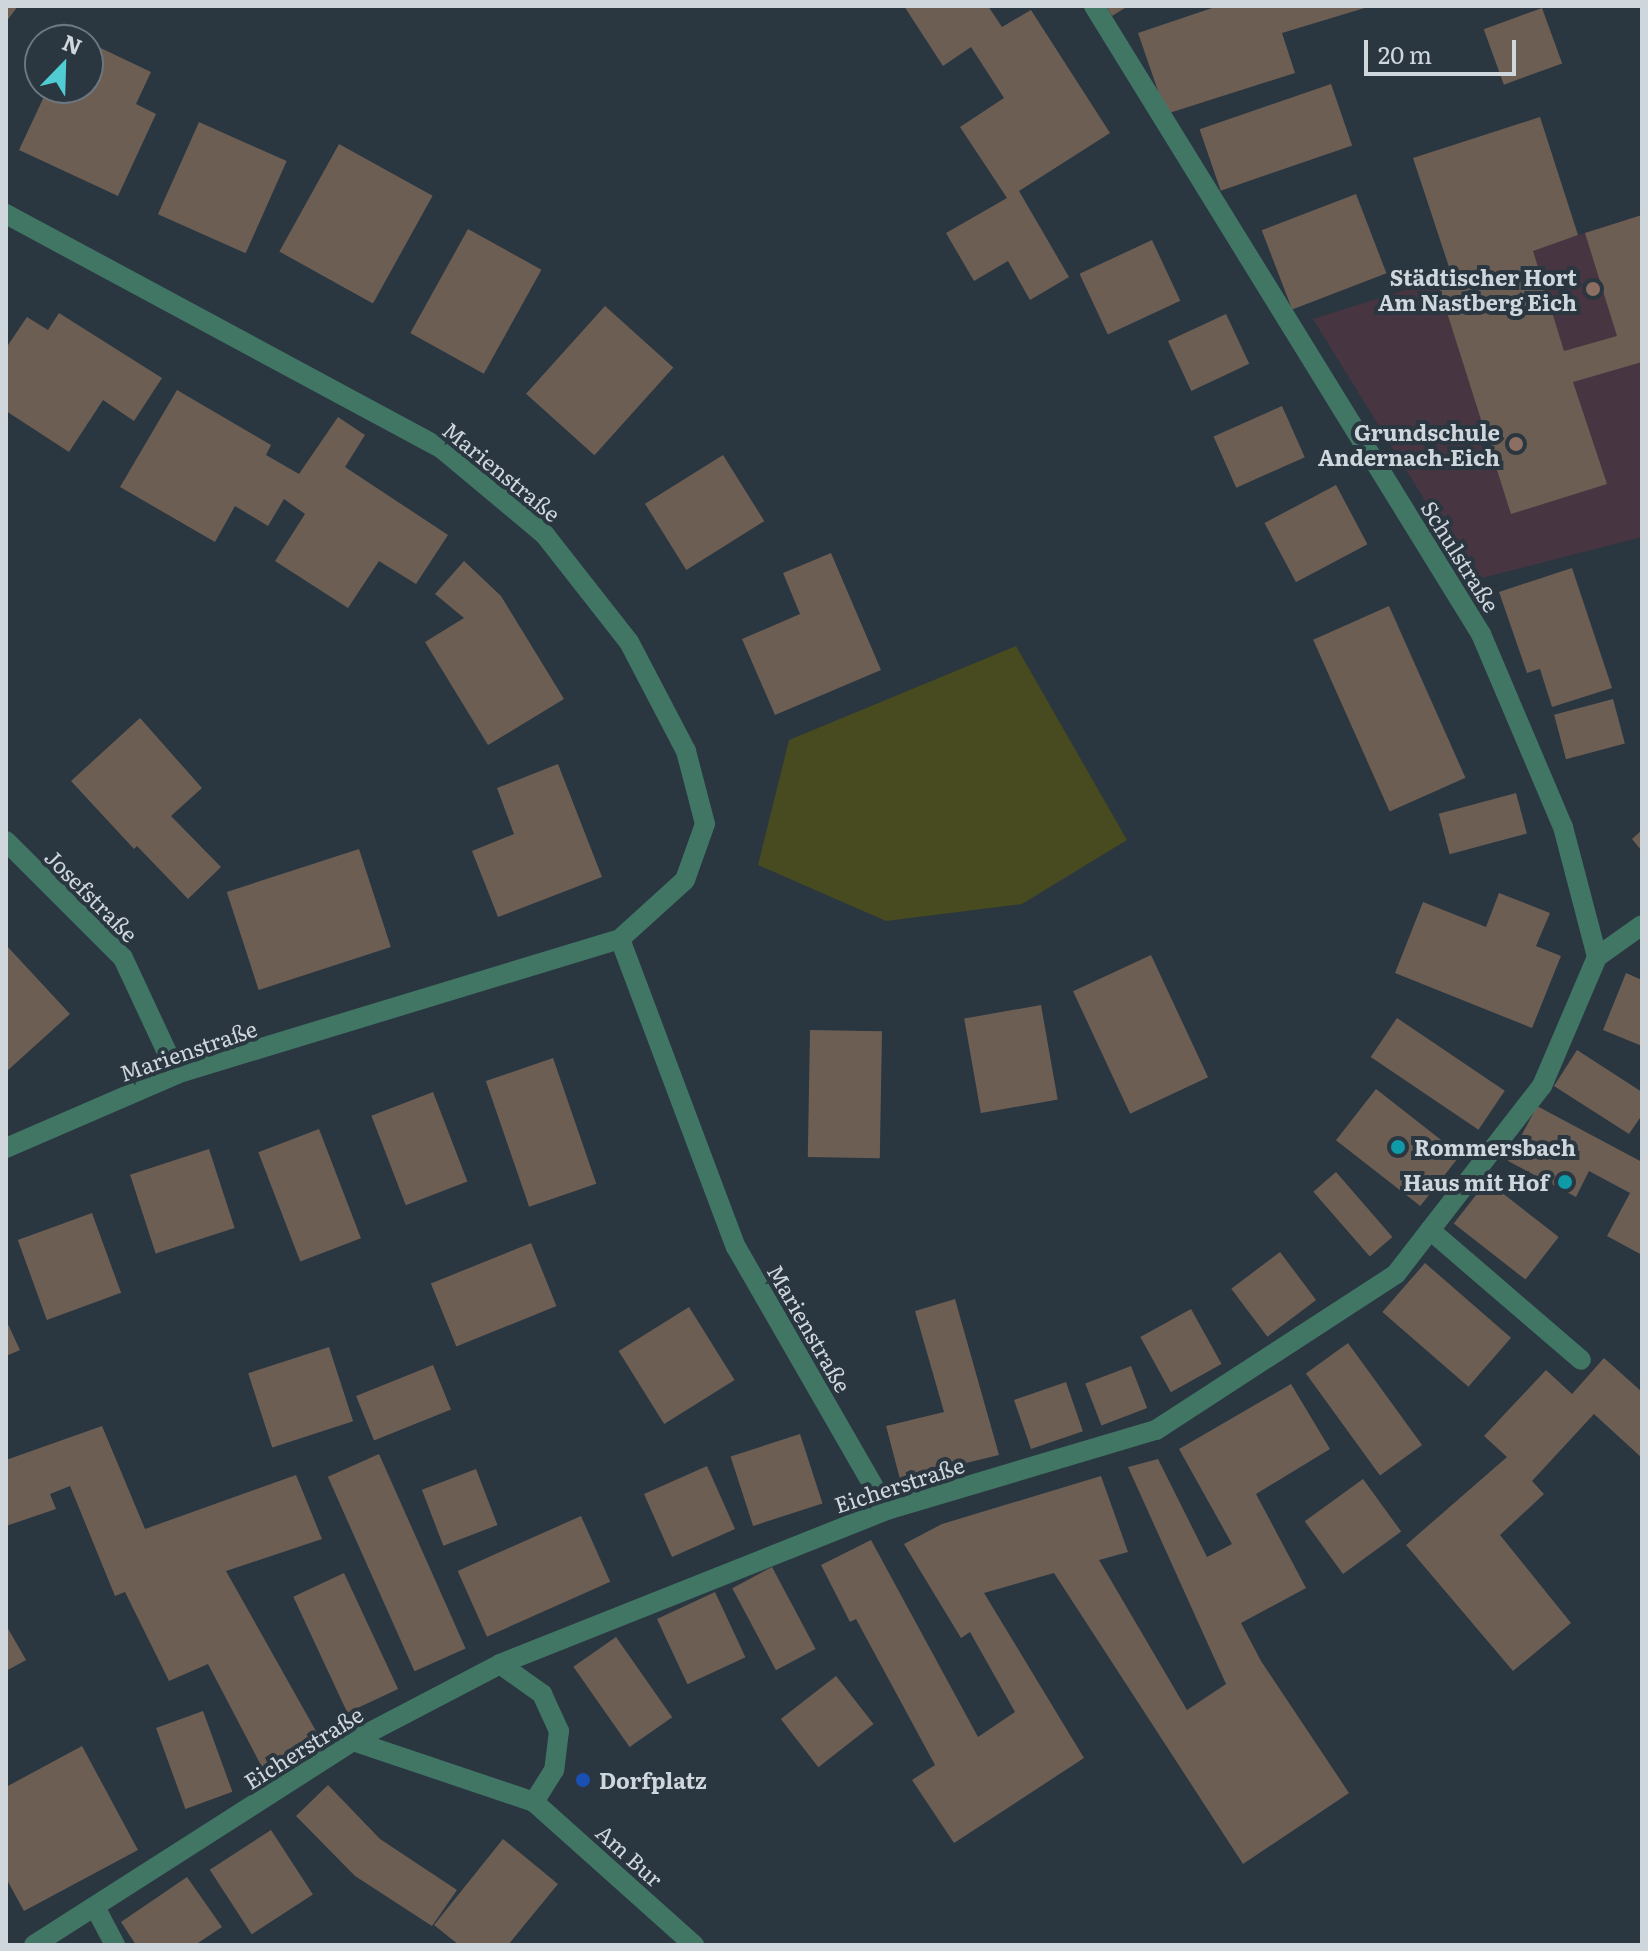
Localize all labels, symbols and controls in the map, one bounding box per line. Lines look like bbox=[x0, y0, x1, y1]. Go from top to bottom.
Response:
north arrow bbox=[24, 24, 104, 104]
text: N bbox=[58, 24, 88, 62]
scale bar bbox=[1368, 24, 1520, 74]
text: 20 m bbox=[1378, 36, 1432, 71]
place label: Städtischer Hort Am Nastberg Eich bbox=[1378, 263, 1577, 314]
marker: Städtischer Hort Am Nastberg Eich bbox=[1584, 280, 1602, 298]
street label: Marienstraße bbox=[438, 416, 566, 526]
place label: Grundschule Andernach-Eich bbox=[1318, 418, 1500, 470]
marker: Grundschule Andernach-Eich bbox=[1507, 435, 1525, 453]
street label: Schulstraße bbox=[1416, 496, 1506, 616]
street label: Josefstraße bbox=[40, 843, 144, 947]
street label: Marienstraße bbox=[116, 1014, 260, 1086]
place label: Rommersbach bbox=[1414, 1134, 1576, 1160]
marker: Rommersbach bbox=[1389, 1138, 1407, 1156]
place label: Haus mit Hof bbox=[1403, 1169, 1549, 1195]
marker: Haus mit Hof bbox=[1556, 1173, 1574, 1191]
street label: Marienstraße bbox=[763, 1259, 857, 1397]
street label: Eicherstraße bbox=[831, 1451, 967, 1517]
street label: Eicherstraße bbox=[239, 1700, 367, 1794]
place label: Dorfplatz bbox=[599, 1767, 707, 1793]
marker: Dorfplatz bbox=[574, 1771, 592, 1789]
street label: Am Bur bbox=[591, 1818, 669, 1892]

